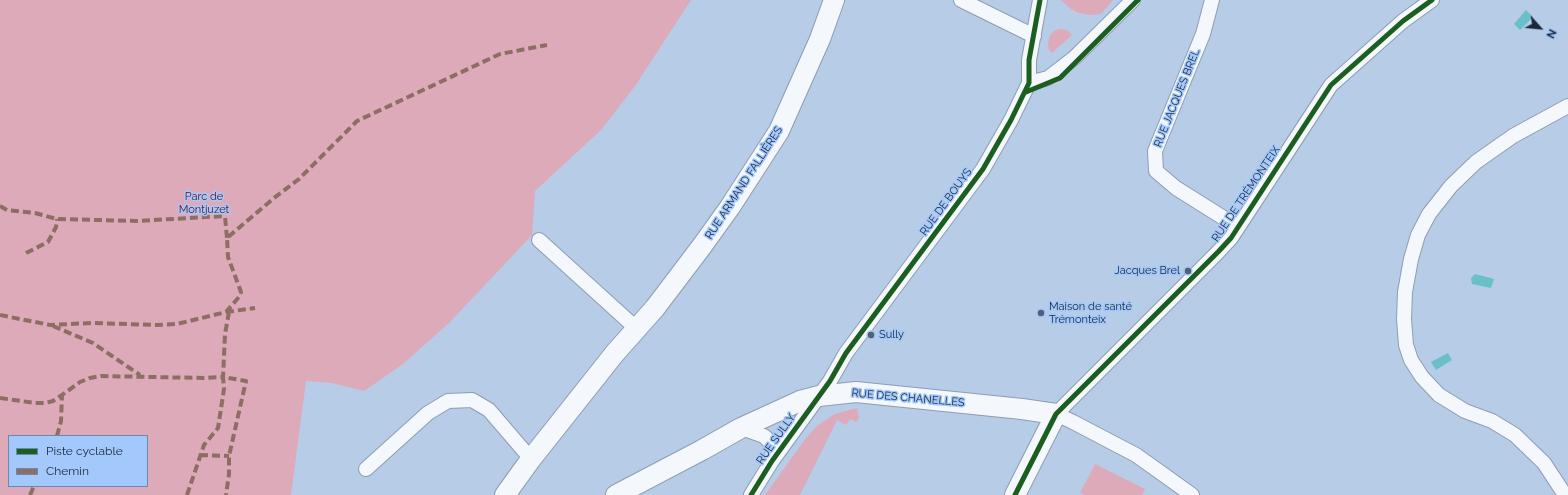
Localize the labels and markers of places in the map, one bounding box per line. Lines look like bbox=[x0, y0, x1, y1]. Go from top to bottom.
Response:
place label: Jacques Brel bbox=[1114, 264, 1180, 278]
marker: Jacques Brel bbox=[1183, 266, 1193, 276]
place label: Maison de santé Trémonteix bbox=[1049, 300, 1132, 326]
marker: Maison de santé Trémonteix bbox=[1036, 308, 1046, 318]
place label: Sully bbox=[879, 328, 904, 342]
marker: Sully bbox=[866, 330, 876, 340]

